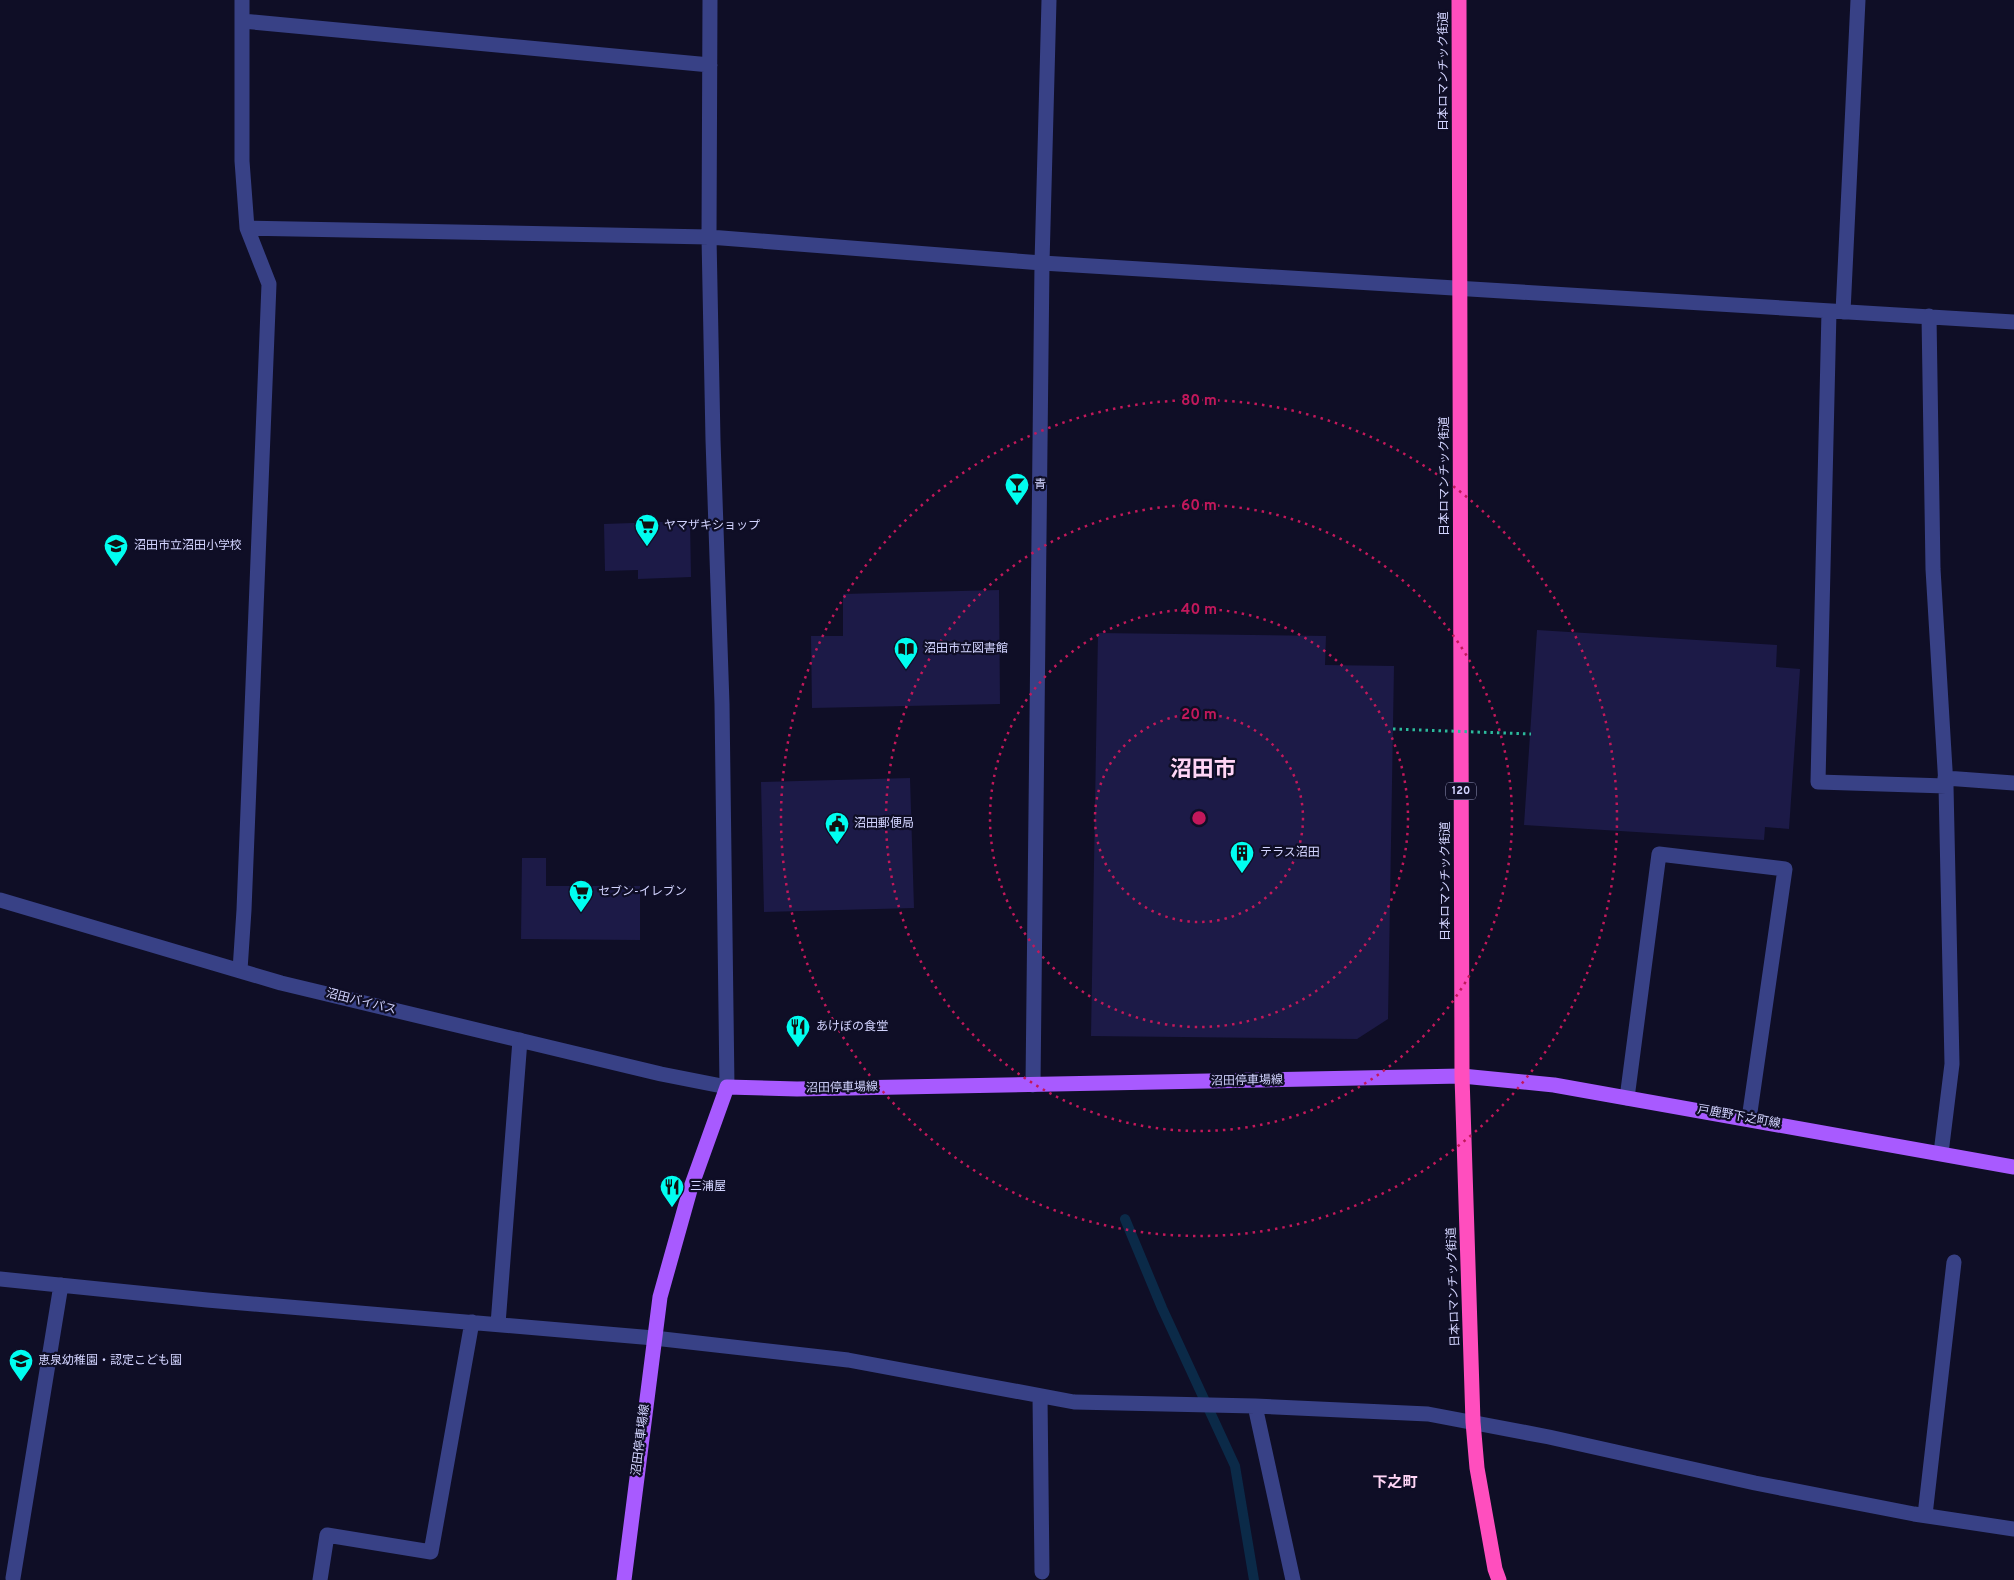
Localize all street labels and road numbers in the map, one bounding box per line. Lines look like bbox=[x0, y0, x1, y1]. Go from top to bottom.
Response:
street label: 日本ロマンチック街道 bbox=[1436, 11, 1452, 131]
street label: 日本ロマンチック街道 bbox=[1437, 416, 1453, 536]
road number: 120 bbox=[1446, 782, 1476, 799]
street label: 日本ロマンチック街道 bbox=[1438, 821, 1454, 941]
street label: 沼田バイパス bbox=[324, 986, 398, 1018]
street label: 沼田停車場線 bbox=[1211, 1072, 1283, 1090]
street label: 沼田停車場線 bbox=[806, 1079, 878, 1097]
street label: 戸鹿野下之町線 bbox=[1696, 1102, 1782, 1132]
street label: 日本ロマンチック街道 bbox=[1444, 1227, 1464, 1347]
street label: 沼田停車場線 bbox=[629, 1403, 653, 1477]

